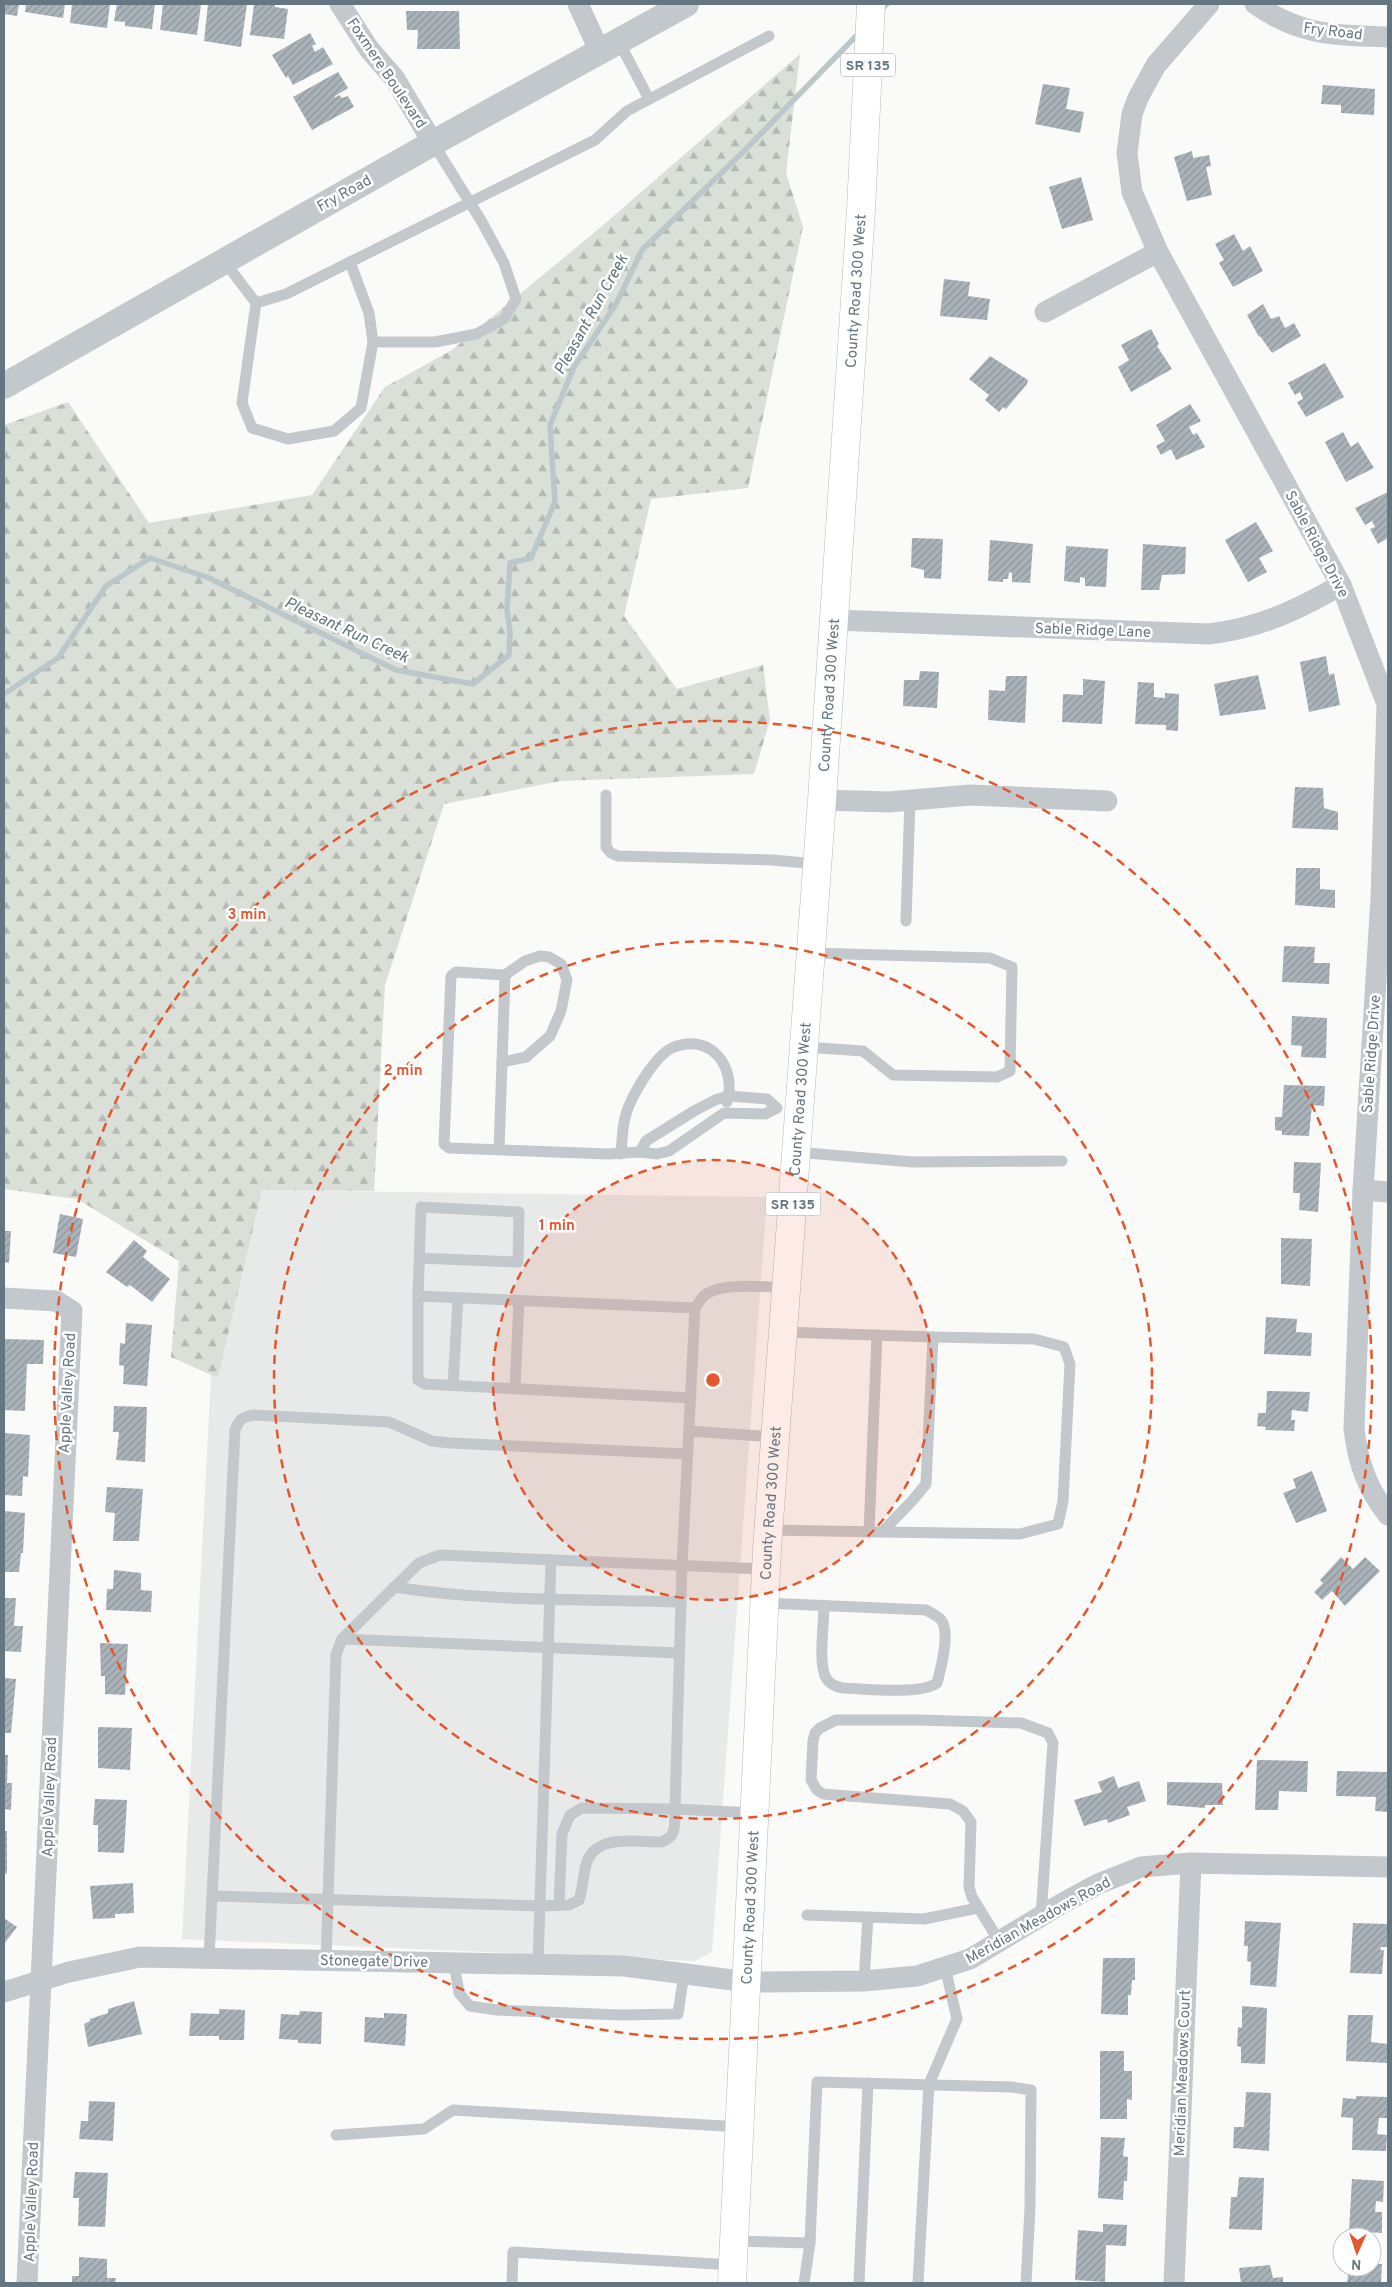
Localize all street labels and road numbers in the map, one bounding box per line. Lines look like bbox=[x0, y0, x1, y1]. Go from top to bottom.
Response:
street label: Foxmere Boulevard bbox=[342, 15, 430, 133]
street label: Fry Road bbox=[1302, 19, 1363, 46]
road number: SR 135 bbox=[840, 54, 896, 76]
street label: Fry Road bbox=[314, 172, 375, 217]
street label: County Road 300 West bbox=[843, 214, 872, 369]
street label: Sable Ridge Drive bbox=[1279, 488, 1352, 601]
street label: County Road 300 West bbox=[816, 618, 845, 773]
street label: Sable Ridge Lane bbox=[1035, 620, 1151, 643]
street label: Sable Ridge Drive bbox=[1359, 994, 1386, 1114]
street label: County Road 300 West bbox=[786, 1022, 817, 1177]
road number: SR 135 bbox=[766, 1192, 820, 1216]
street label: Apple Valley Road bbox=[56, 1332, 81, 1454]
street label: County Road 300 West bbox=[758, 1425, 787, 1580]
street label: Apple Valley Road bbox=[39, 1737, 62, 1858]
street label: County Road 300 West bbox=[738, 1830, 765, 1985]
street label: Meridian Meadows Road bbox=[963, 1873, 1115, 1969]
street label: Stonegate Drive bbox=[320, 1952, 428, 1973]
street label: Meridian Meadows Court bbox=[1171, 1989, 1196, 2157]
street label: Apple Valley Road bbox=[21, 2142, 44, 2263]

